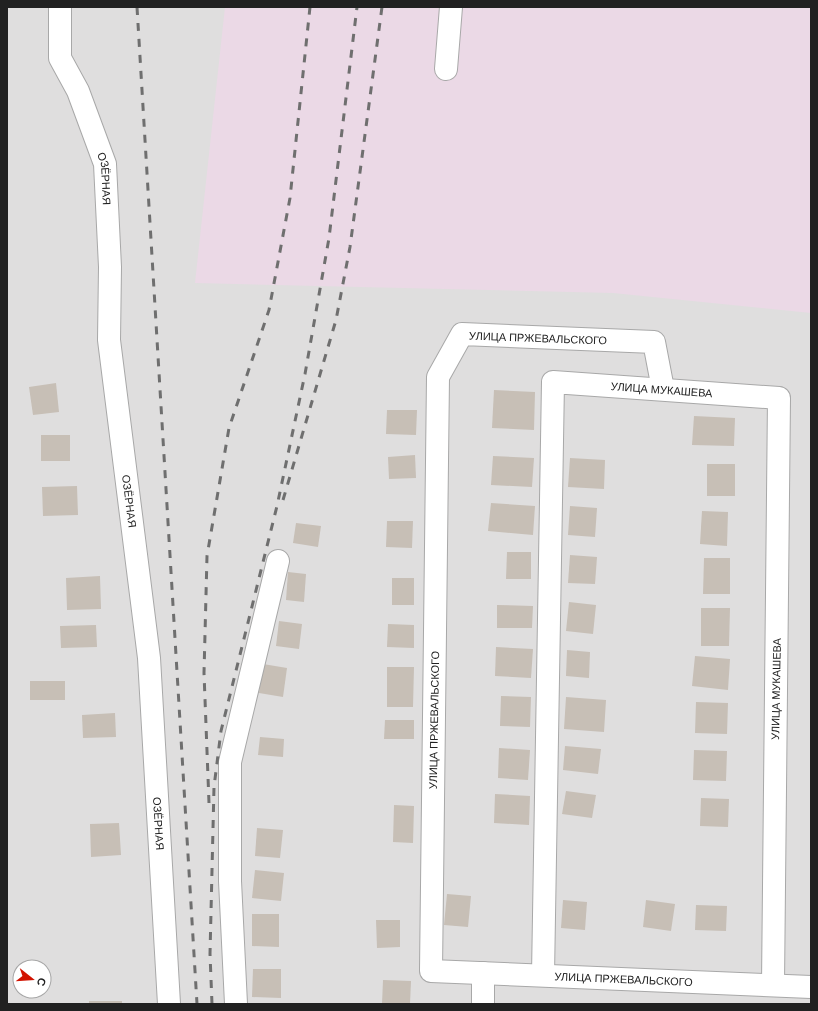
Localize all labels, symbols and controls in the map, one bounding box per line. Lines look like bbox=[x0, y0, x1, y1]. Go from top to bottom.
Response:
street label: ОЗЁРНАЯ bbox=[94, 150, 114, 205]
street label: УЛИЦА ПРЖЕВАЛЬСКОГО bbox=[469, 329, 608, 347]
street label: УЛИЦА МУКАШЕВА bbox=[610, 379, 714, 400]
street label: ОЗЁРНАЯ bbox=[119, 474, 140, 528]
street label: УЛИЦА МУКАШЕВА bbox=[768, 637, 784, 740]
street label: УЛИЦА ПРЖЕВАЛЬСКОГО bbox=[426, 650, 442, 789]
street label: ОЗЁРНАЯ bbox=[150, 797, 167, 851]
north arrow bbox=[12, 959, 52, 999]
street label: УЛИЦА ПРЖЕВАЛЬСКОГО bbox=[554, 969, 693, 989]
text: С bbox=[34, 976, 49, 988]

